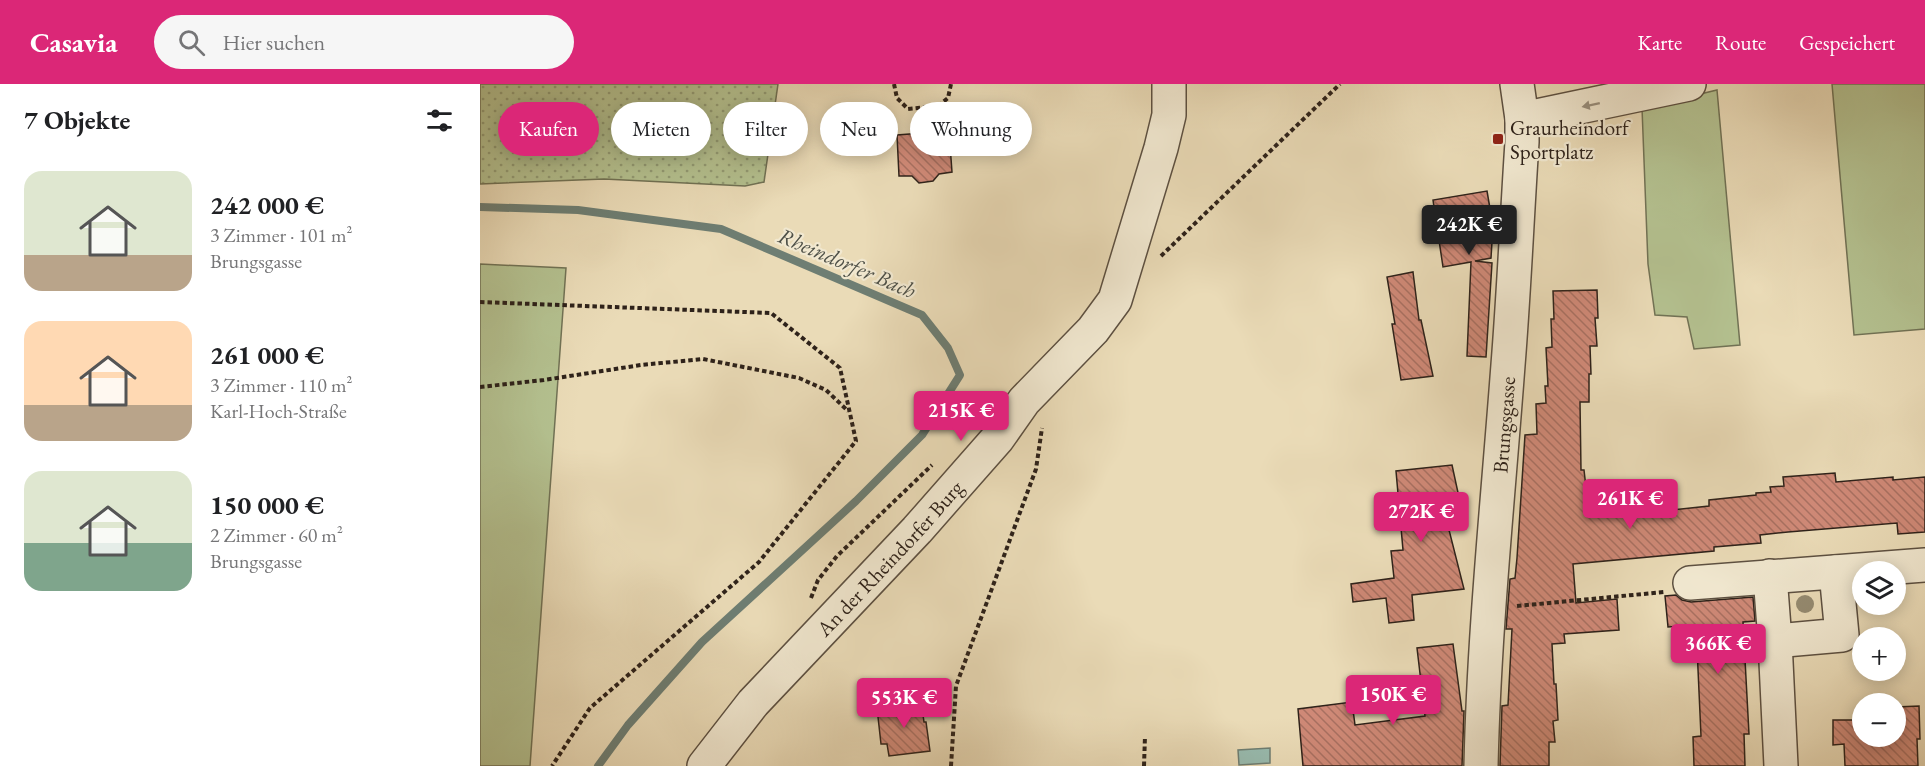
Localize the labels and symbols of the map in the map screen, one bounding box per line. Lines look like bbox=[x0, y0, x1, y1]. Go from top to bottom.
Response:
one-way arrow bbox=[1581, 101, 1600, 110]
place label: Graurheindorf Sportplatz bbox=[1510, 114, 1631, 165]
marker: Graurheindorf Sportplatz bbox=[1491, 132, 1505, 146]
pin: 242K € bbox=[1420, 205, 1518, 256]
water label: Rheindorfer Bach bbox=[774, 221, 921, 305]
street label: Brungsgasse bbox=[1486, 376, 1521, 474]
pin: 215K € bbox=[912, 391, 1010, 442]
street label: An der Rheindorfer Burg bbox=[810, 474, 969, 642]
pin: 261K € bbox=[1581, 479, 1679, 530]
pin: 272K € bbox=[1372, 492, 1470, 543]
pin: 366K € bbox=[1669, 624, 1767, 675]
pin: 150K € bbox=[1344, 675, 1442, 726]
pin: 553K € bbox=[855, 678, 953, 729]

